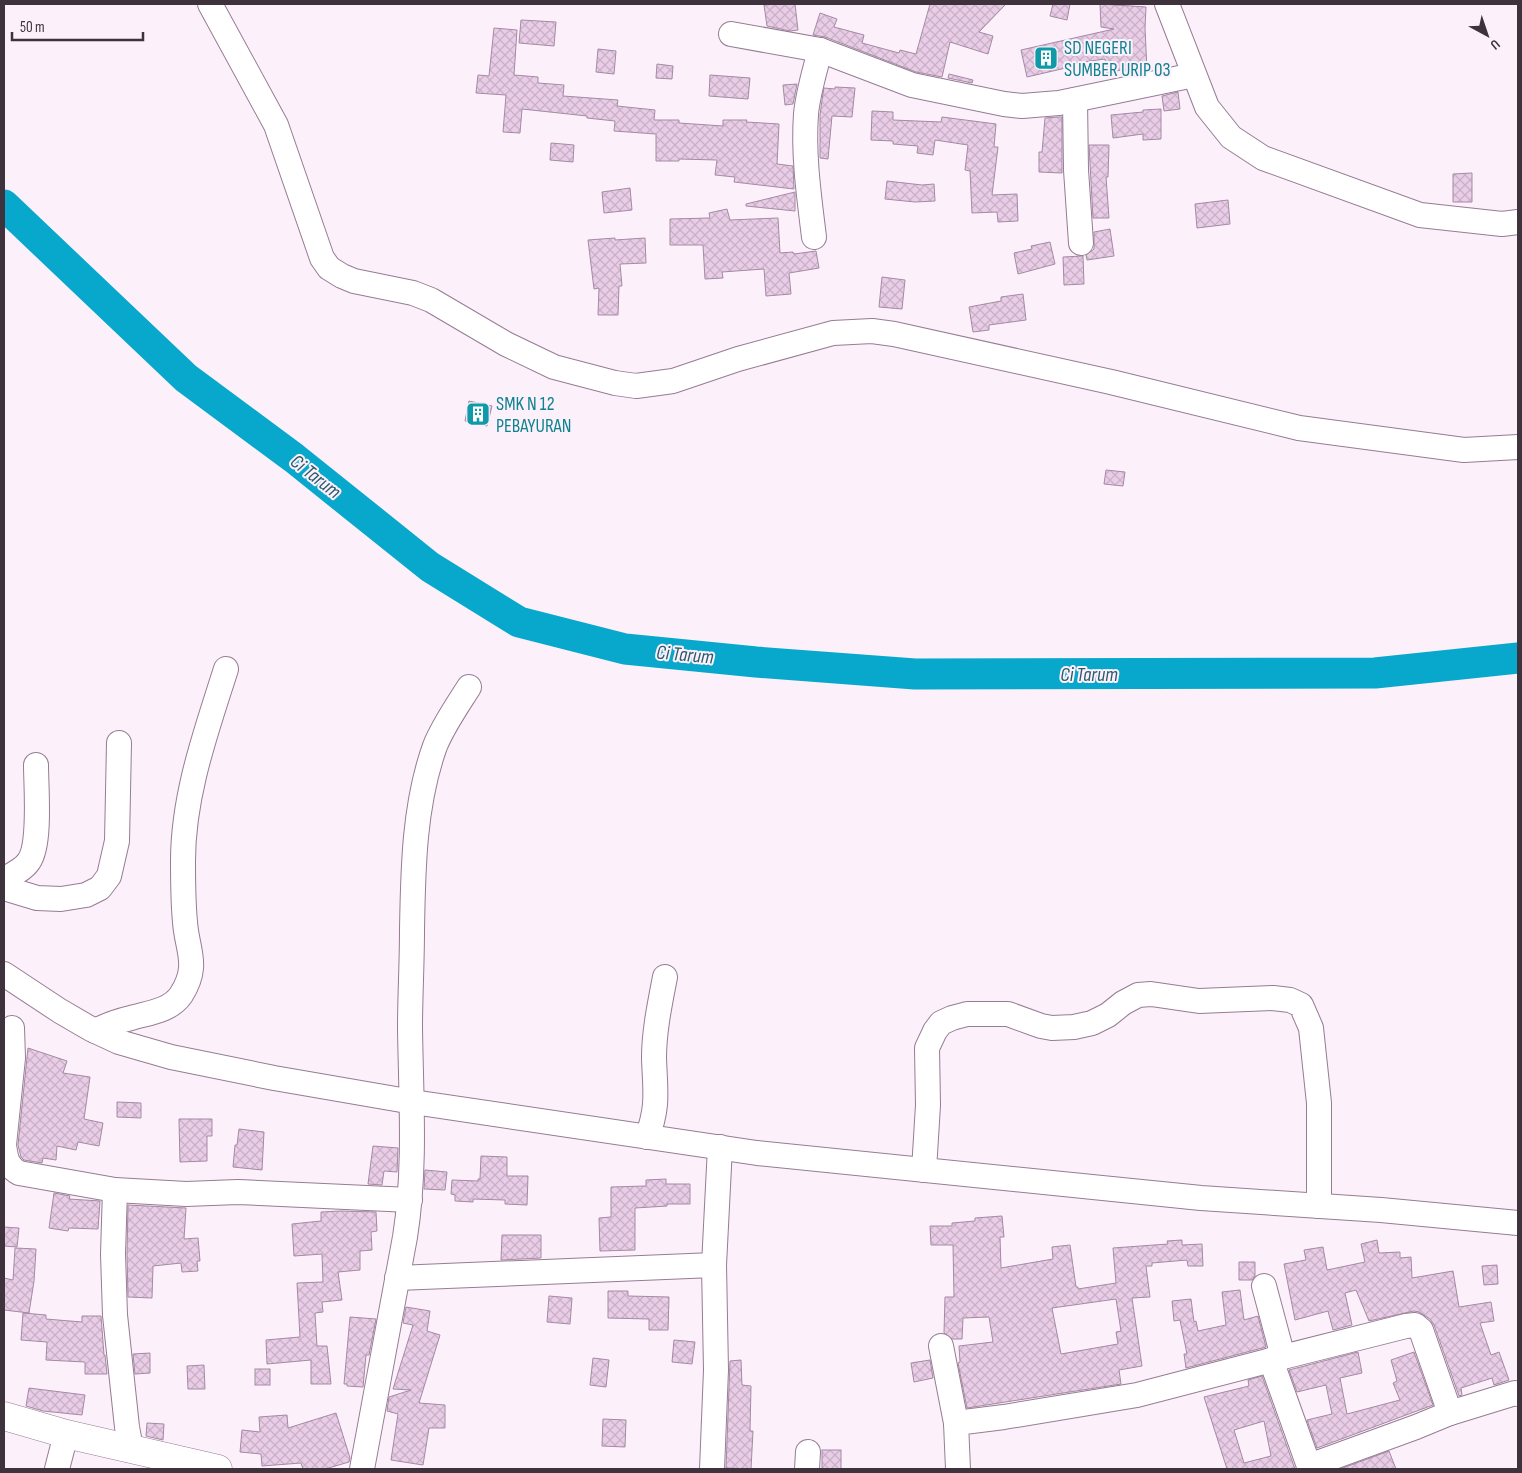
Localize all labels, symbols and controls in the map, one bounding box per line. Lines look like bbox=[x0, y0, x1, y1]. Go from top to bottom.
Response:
scale bar bbox=[12, 10, 144, 42]
north arrow bbox=[1462, 10, 1512, 60]
text: 50 m bbox=[20, 18, 45, 37]
text: U bbox=[1487, 36, 1503, 53]
place label: SD NEGERI SUMBER URIP 03 bbox=[1064, 37, 1170, 82]
building icon: SD NEGERI SUMBER URIP 03 bbox=[1033, 45, 1059, 71]
place label: SMK N 12 PEBAYURAN bbox=[496, 393, 571, 438]
building icon: SMK N 12 PEBAYURAN bbox=[465, 401, 491, 427]
water label: Ci Tarum bbox=[285, 450, 346, 504]
water label: Ci Tarum bbox=[655, 641, 715, 669]
water label: Ci Tarum bbox=[1060, 663, 1118, 687]

